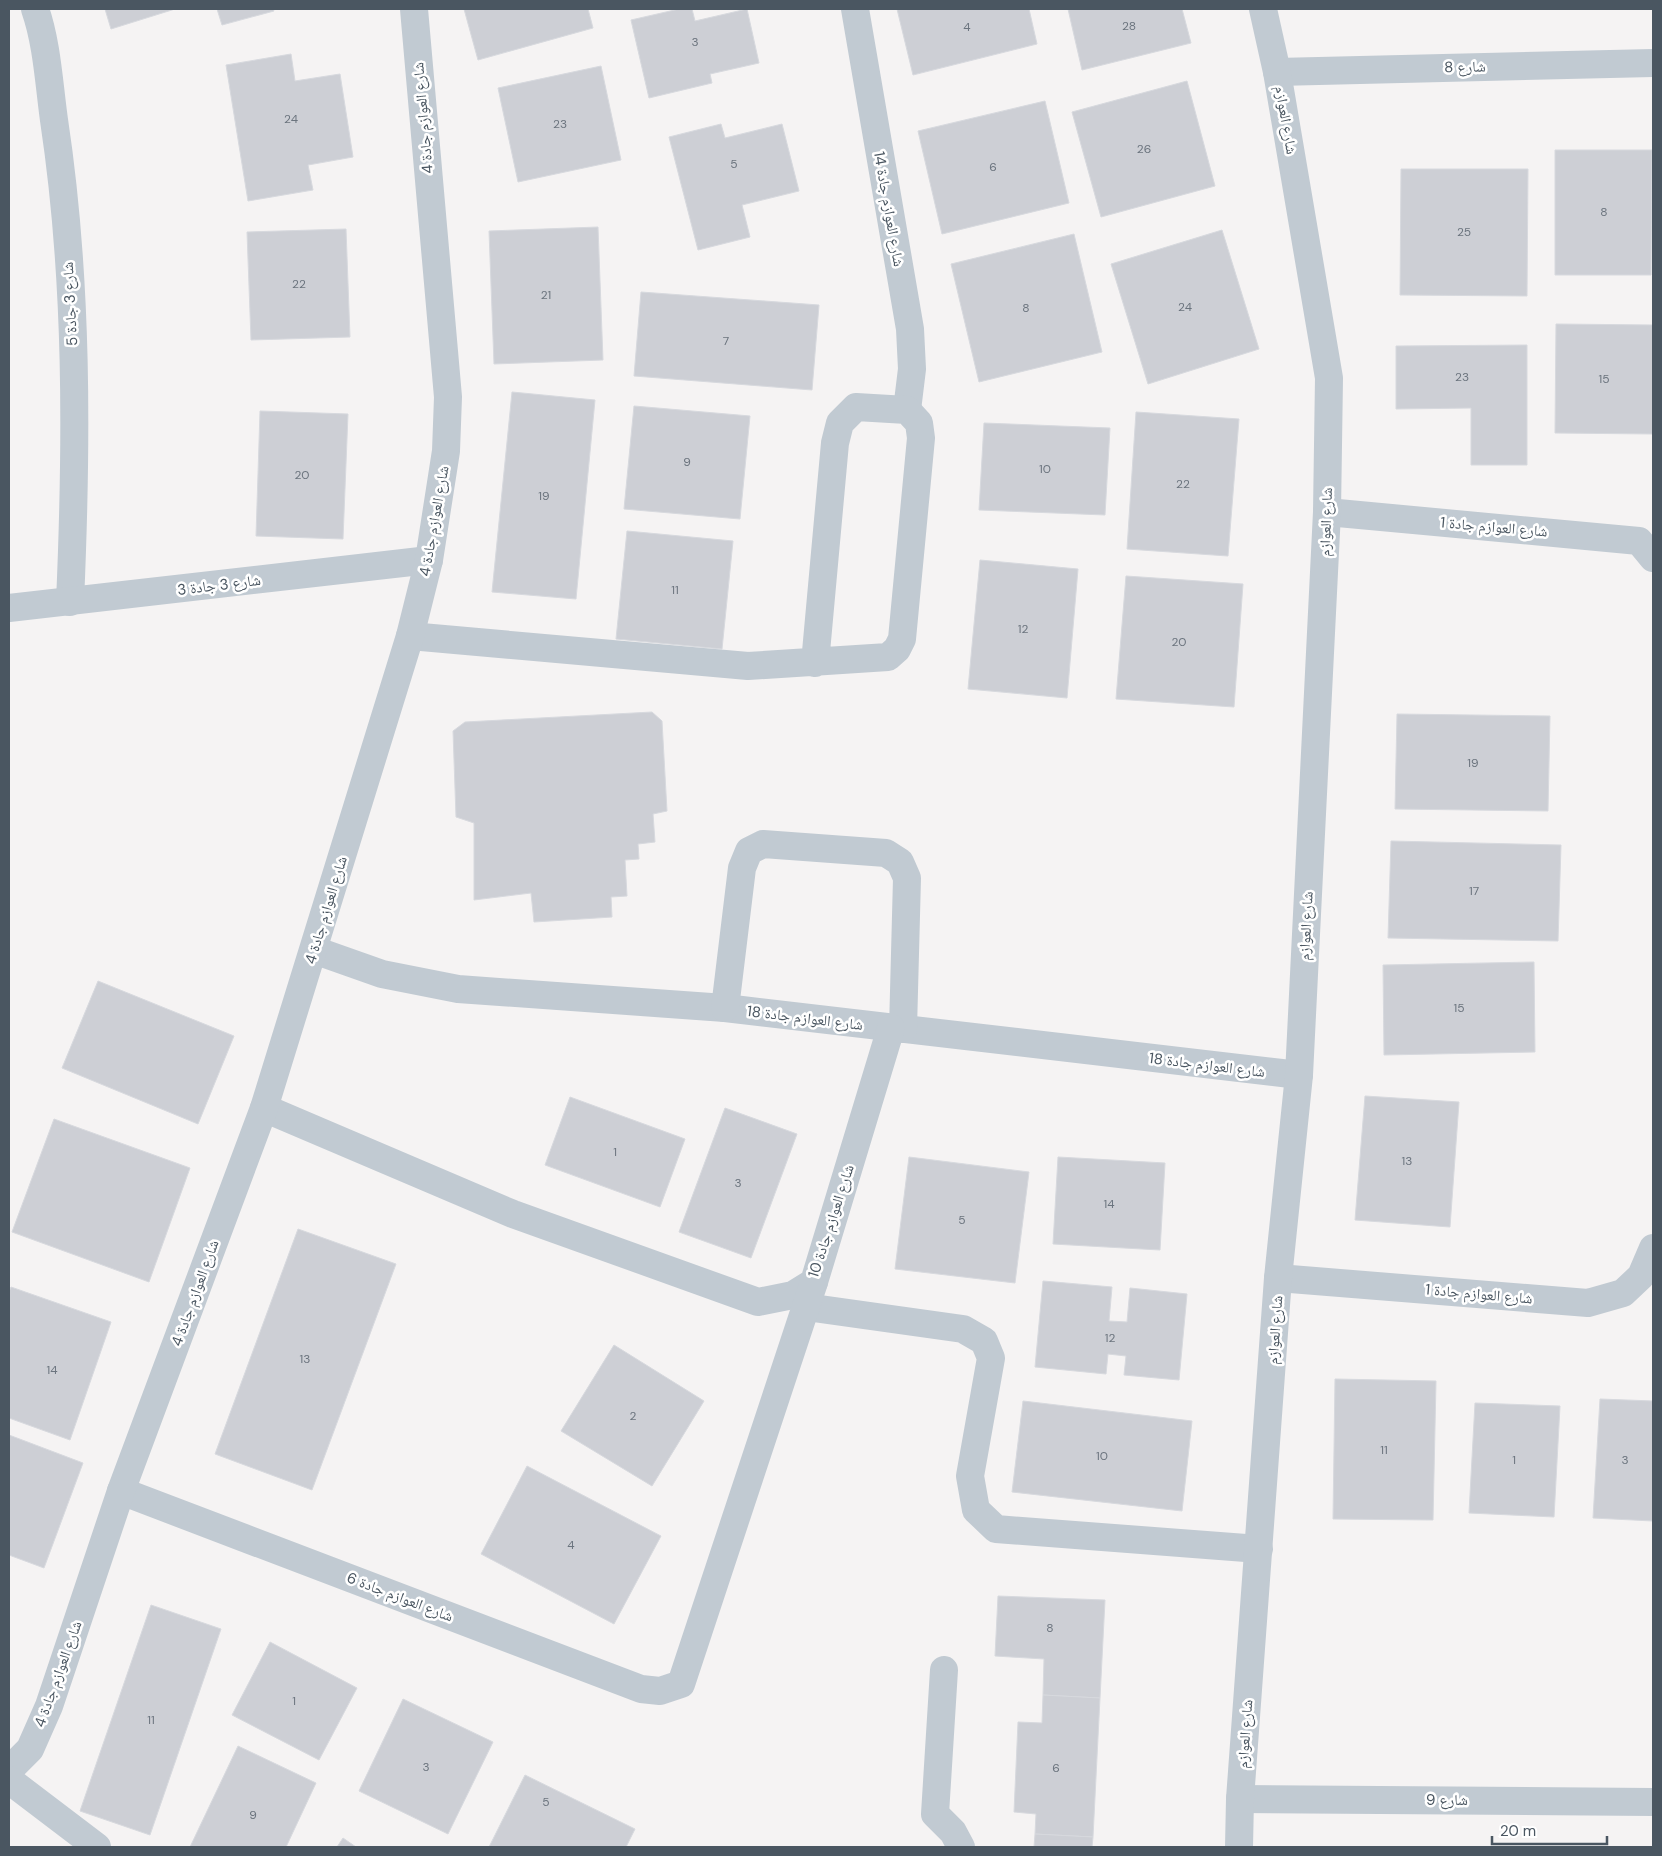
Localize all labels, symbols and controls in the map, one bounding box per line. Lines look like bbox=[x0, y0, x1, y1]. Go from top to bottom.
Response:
house number: 28 bbox=[1122, 18, 1136, 34]
house number: 4 bbox=[963, 19, 971, 35]
house number: 3 bbox=[691, 34, 699, 50]
street label: شارع 8 bbox=[1444, 57, 1486, 77]
street label: شارع العوازم جادة 4 bbox=[408, 61, 438, 175]
street label: شارع العوازم bbox=[1270, 84, 1302, 156]
house number: 24 bbox=[284, 111, 298, 127]
house number: 23 bbox=[553, 116, 567, 132]
house number: 26 bbox=[1137, 141, 1151, 157]
street label: شارع العوازم جادة 14 bbox=[869, 150, 909, 268]
house number: 5 bbox=[730, 156, 738, 172]
house number: 6 bbox=[989, 159, 997, 175]
house number: 8 bbox=[1600, 204, 1608, 220]
house number: 25 bbox=[1457, 224, 1471, 240]
street label: شارع 3 جادة 5 bbox=[58, 261, 82, 347]
house number: 22 bbox=[292, 276, 306, 292]
house number: 21 bbox=[541, 287, 551, 303]
house number: 24 bbox=[1178, 299, 1192, 315]
house number: 8 bbox=[1022, 300, 1030, 316]
house number: 7 bbox=[723, 333, 729, 349]
house number: 23 bbox=[1455, 369, 1469, 385]
house number: 15 bbox=[1598, 371, 1610, 387]
house number: 9 bbox=[683, 454, 691, 470]
house number: 10 bbox=[1039, 461, 1051, 477]
street label: شارع العوازم جادة 4 bbox=[414, 464, 454, 578]
house number: 20 bbox=[294, 467, 310, 483]
house number: 22 bbox=[1176, 476, 1190, 492]
street label: شارع العوازم bbox=[1315, 487, 1337, 557]
house number: 19 bbox=[538, 488, 550, 504]
street label: شارع العوازم جادة 1 bbox=[1440, 512, 1549, 542]
street label: شارع 3 جادة 3 bbox=[176, 570, 262, 600]
house number: 11 bbox=[671, 582, 679, 598]
house number: 12 bbox=[1018, 621, 1028, 637]
house number: 20 bbox=[1171, 634, 1187, 650]
house number: 19 bbox=[1467, 755, 1479, 771]
street label: شارع العوازم جادة 4 bbox=[300, 853, 352, 966]
house number: 17 bbox=[1469, 883, 1479, 899]
street label: شارع العوازم bbox=[1294, 891, 1318, 961]
house number: 15 bbox=[1453, 1000, 1465, 1016]
street label: شارع العوازم جادة 18 bbox=[746, 1001, 864, 1035]
street label: شارع العوازم جادة 18 bbox=[1148, 1048, 1266, 1082]
house number: 1 bbox=[613, 1144, 617, 1160]
house number: 13 bbox=[1402, 1153, 1412, 1169]
street label: شارع العوازم جادة 10 bbox=[803, 1162, 859, 1280]
house number: 3 bbox=[734, 1175, 742, 1191]
house number: 14 bbox=[1103, 1196, 1115, 1212]
house number: 5 bbox=[958, 1212, 966, 1228]
street label: شارع العوازم جادة 4 bbox=[166, 1237, 224, 1349]
street label: شارع العوازم جادة 1 bbox=[1425, 1279, 1534, 1309]
street label: شارع العوازم bbox=[1263, 1295, 1287, 1365]
house number: 12 bbox=[1105, 1330, 1115, 1346]
house number: 13 bbox=[300, 1351, 310, 1367]
house number: 14 bbox=[46, 1362, 58, 1378]
house number: 2 bbox=[630, 1408, 637, 1424]
house number: 11 bbox=[1380, 1442, 1388, 1458]
house number: 10 bbox=[1096, 1448, 1108, 1464]
house number: 1 bbox=[1512, 1452, 1516, 1468]
house number: 3 bbox=[1621, 1452, 1629, 1468]
house number: 4 bbox=[567, 1537, 575, 1553]
street label: شارع العوازم جادة 6 bbox=[344, 1568, 456, 1626]
street label: شارع العوازم جادة 4 bbox=[29, 1618, 87, 1730]
house number: 8 bbox=[1046, 1620, 1054, 1636]
house number: 1 bbox=[292, 1693, 296, 1709]
street label: شارع العوازم bbox=[1233, 1699, 1257, 1769]
house number: 11 bbox=[147, 1712, 155, 1728]
house number: 3 bbox=[422, 1759, 430, 1775]
house number: 6 bbox=[1052, 1760, 1060, 1776]
street label: شارع 9 bbox=[1426, 1790, 1468, 1810]
house number: 5 bbox=[542, 1794, 550, 1810]
house number: 9 bbox=[249, 1807, 257, 1823]
scale bar bbox=[1492, 1814, 1607, 1846]
text: 20 m bbox=[1500, 1821, 1536, 1841]

